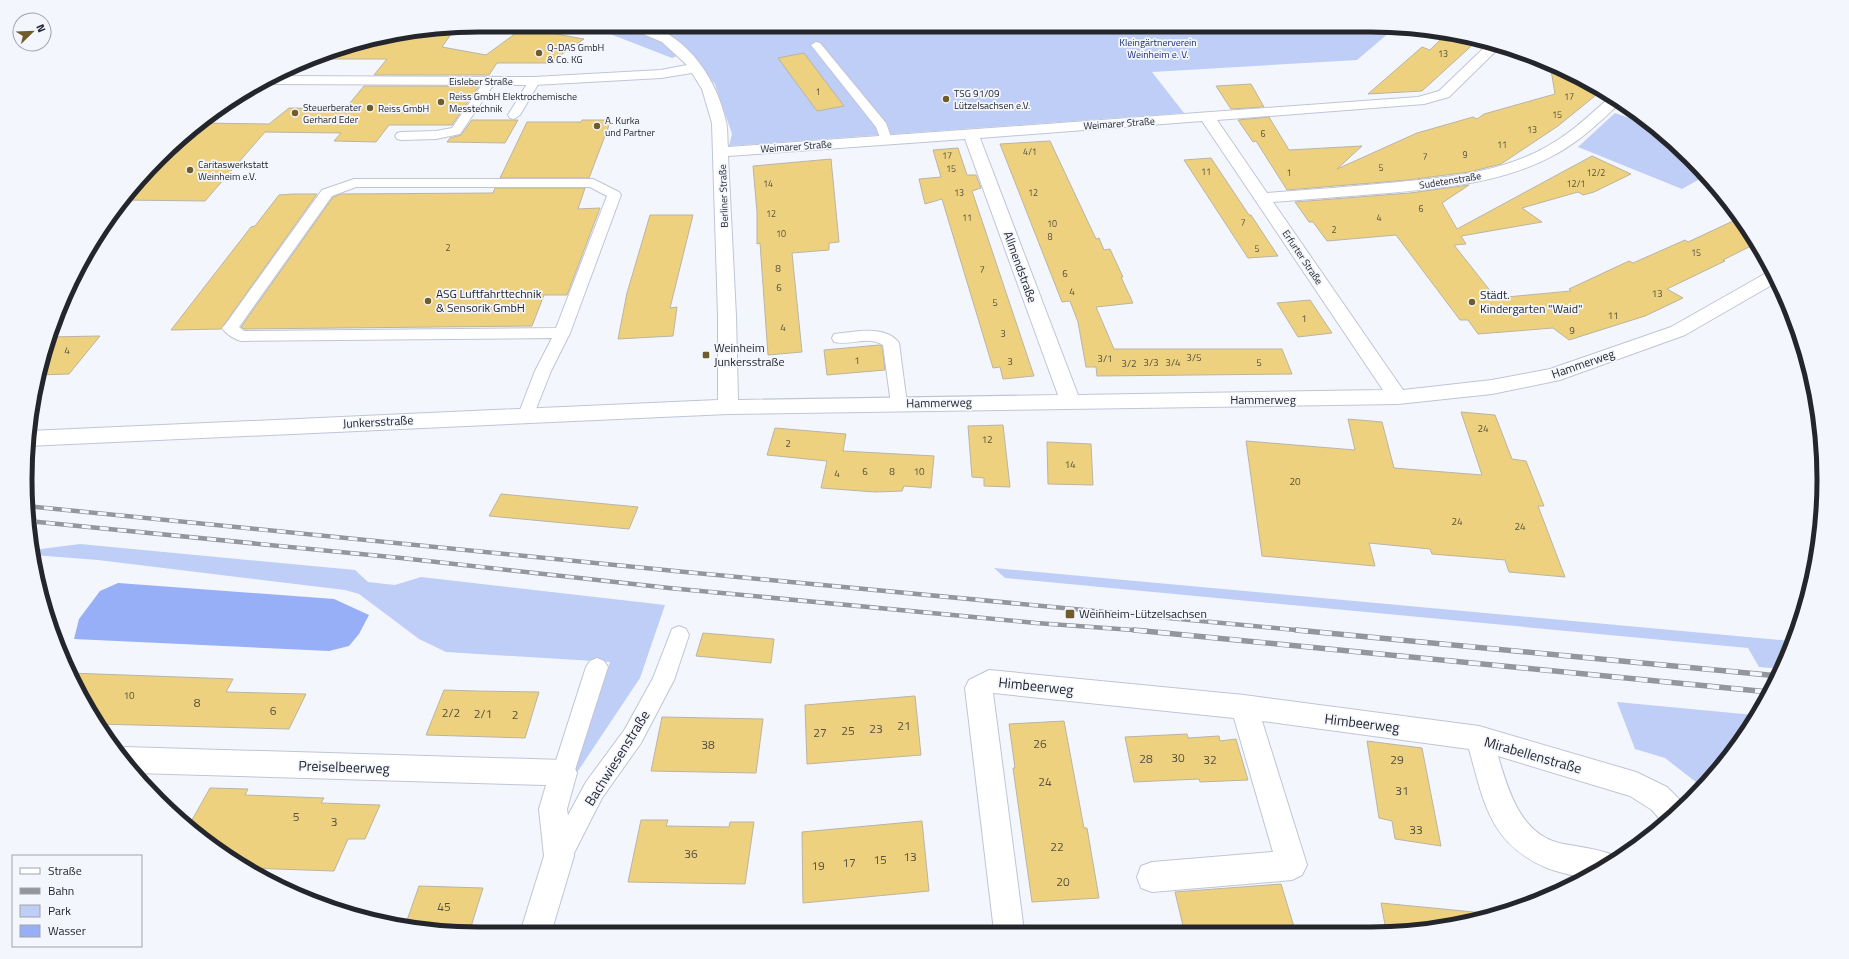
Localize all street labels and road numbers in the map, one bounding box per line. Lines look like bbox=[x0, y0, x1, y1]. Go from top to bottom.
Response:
street label: Eisleber Straße bbox=[449, 74, 513, 89]
street label: Weimarer Straße bbox=[1083, 114, 1155, 133]
street label: Weimarer Straße bbox=[760, 137, 832, 156]
street label: Berliner Straße bbox=[715, 164, 732, 228]
street label: Sudetenstraße bbox=[1418, 168, 1482, 193]
street label: Erfurter Straße bbox=[1279, 227, 1327, 288]
street label: Allmendstraße bbox=[999, 229, 1042, 305]
street label: Hammerweg bbox=[1549, 344, 1617, 383]
street label: Hammerweg bbox=[1230, 390, 1296, 409]
street label: Hammerweg bbox=[906, 392, 972, 413]
street label: Junkersstraße bbox=[342, 410, 414, 433]
street label: Himbeerweg bbox=[997, 671, 1075, 700]
street label: Bachwiesenstraße bbox=[579, 706, 654, 810]
street label: Himbeerweg bbox=[1323, 707, 1401, 738]
street label: Mirabellenstraße bbox=[1482, 731, 1584, 778]
street label: Preiselbeerweg bbox=[298, 754, 390, 779]

